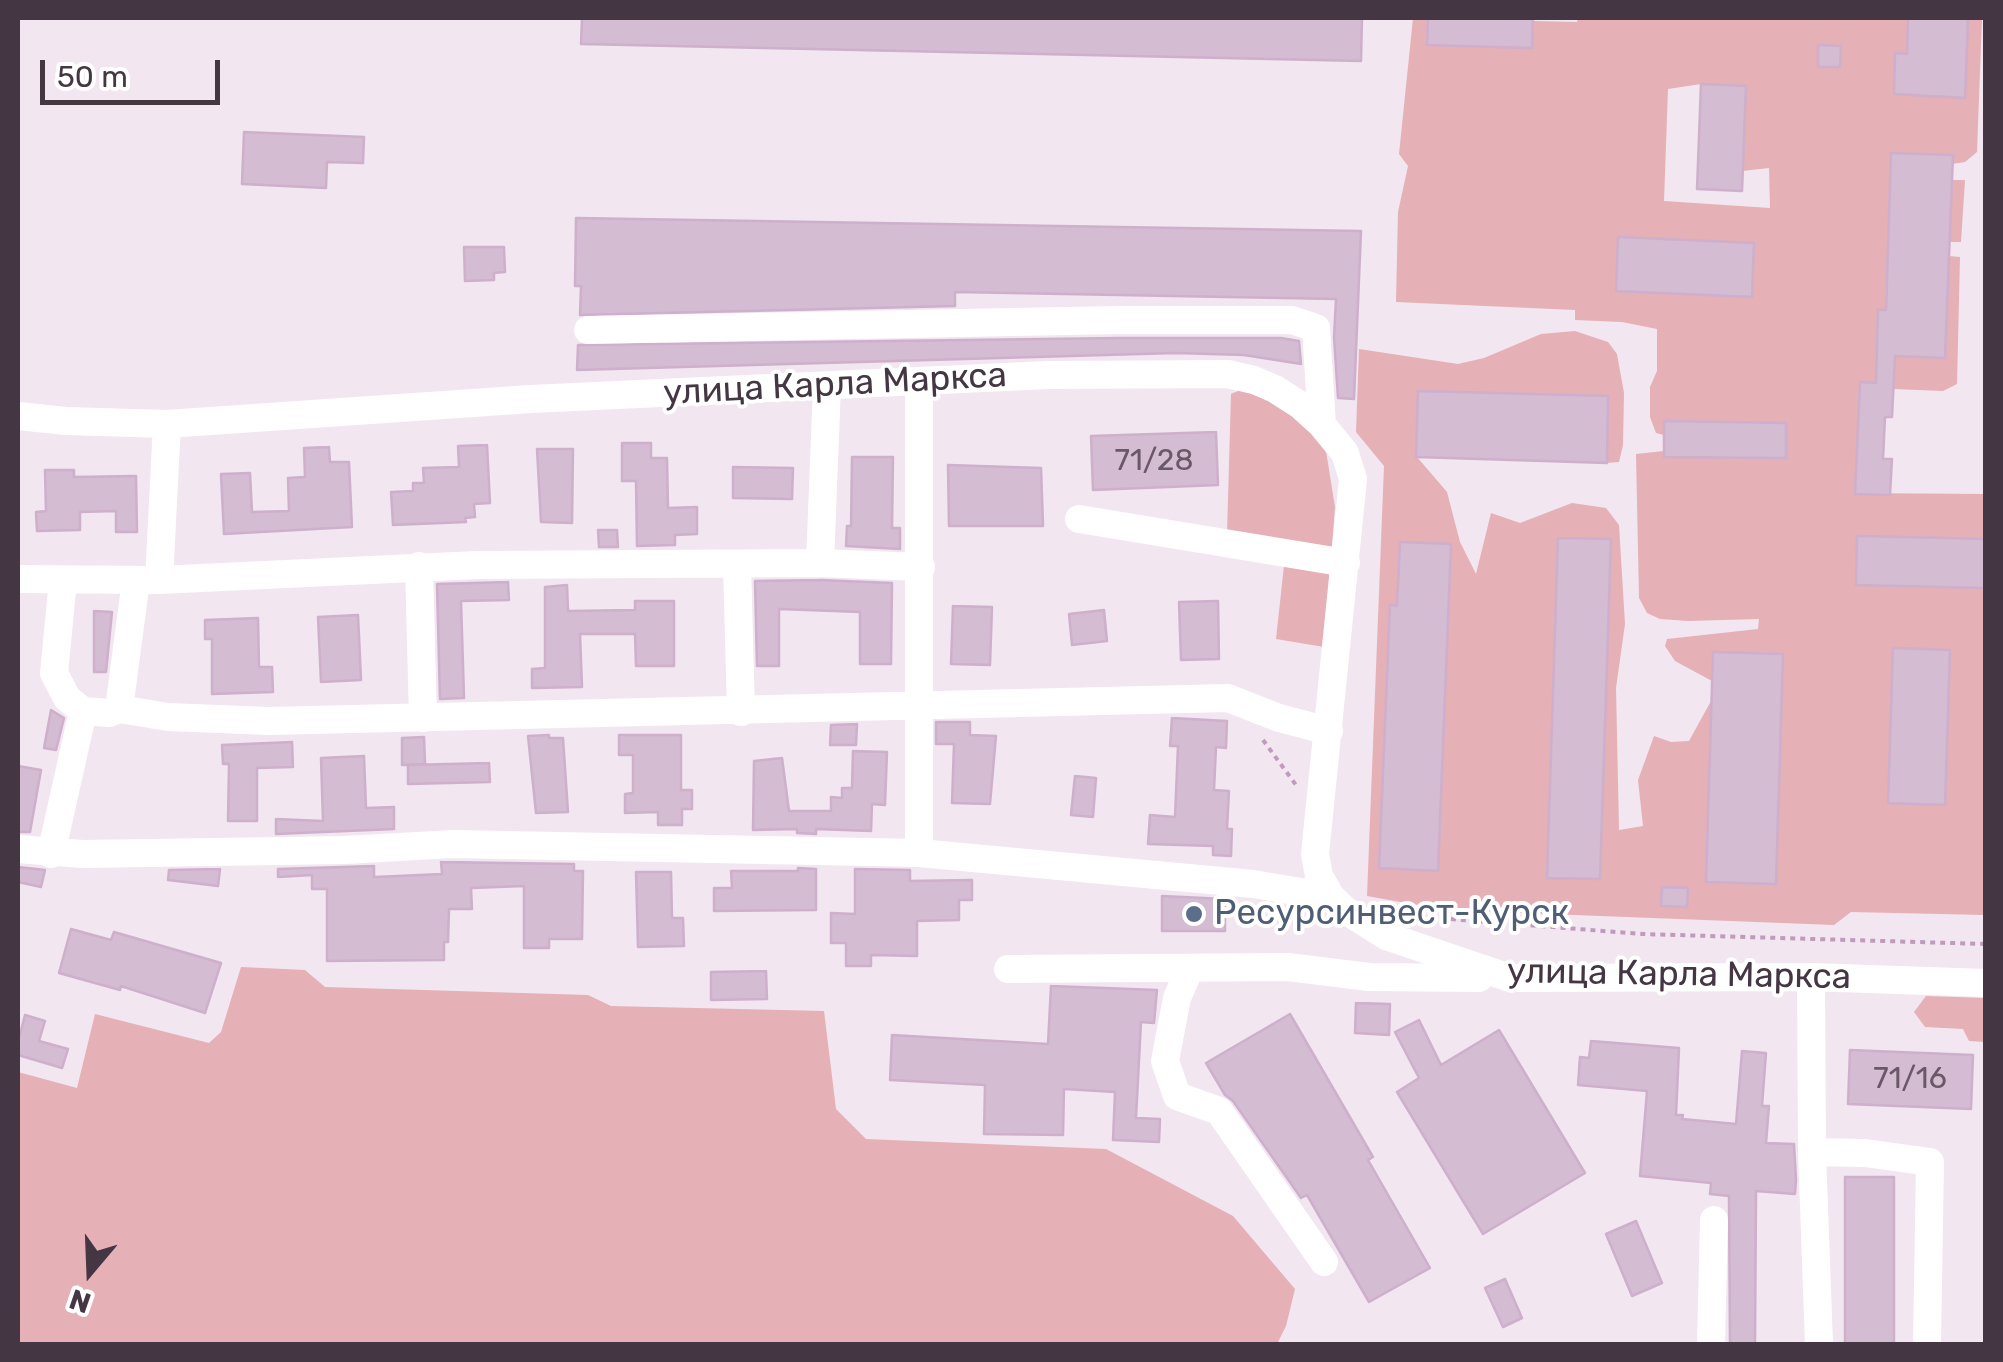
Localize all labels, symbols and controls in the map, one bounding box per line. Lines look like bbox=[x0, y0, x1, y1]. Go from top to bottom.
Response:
scale bar bbox=[45, 40, 225, 102]
text: 50 m bbox=[57, 59, 128, 95]
street label: улица Карла Маркса bbox=[662, 355, 1008, 415]
house number: 71/28 bbox=[1115, 443, 1193, 479]
place label: Ресурсинвест-Курск bbox=[1214, 893, 1569, 935]
marker: Ресурсинвест-Курск bbox=[1183, 903, 1205, 925]
street label: улица Карла Маркса bbox=[1507, 951, 1851, 999]
house number: 71/16 bbox=[1873, 1061, 1947, 1097]
north arrow bbox=[40, 1222, 140, 1322]
text: N bbox=[65, 1282, 95, 1320]

